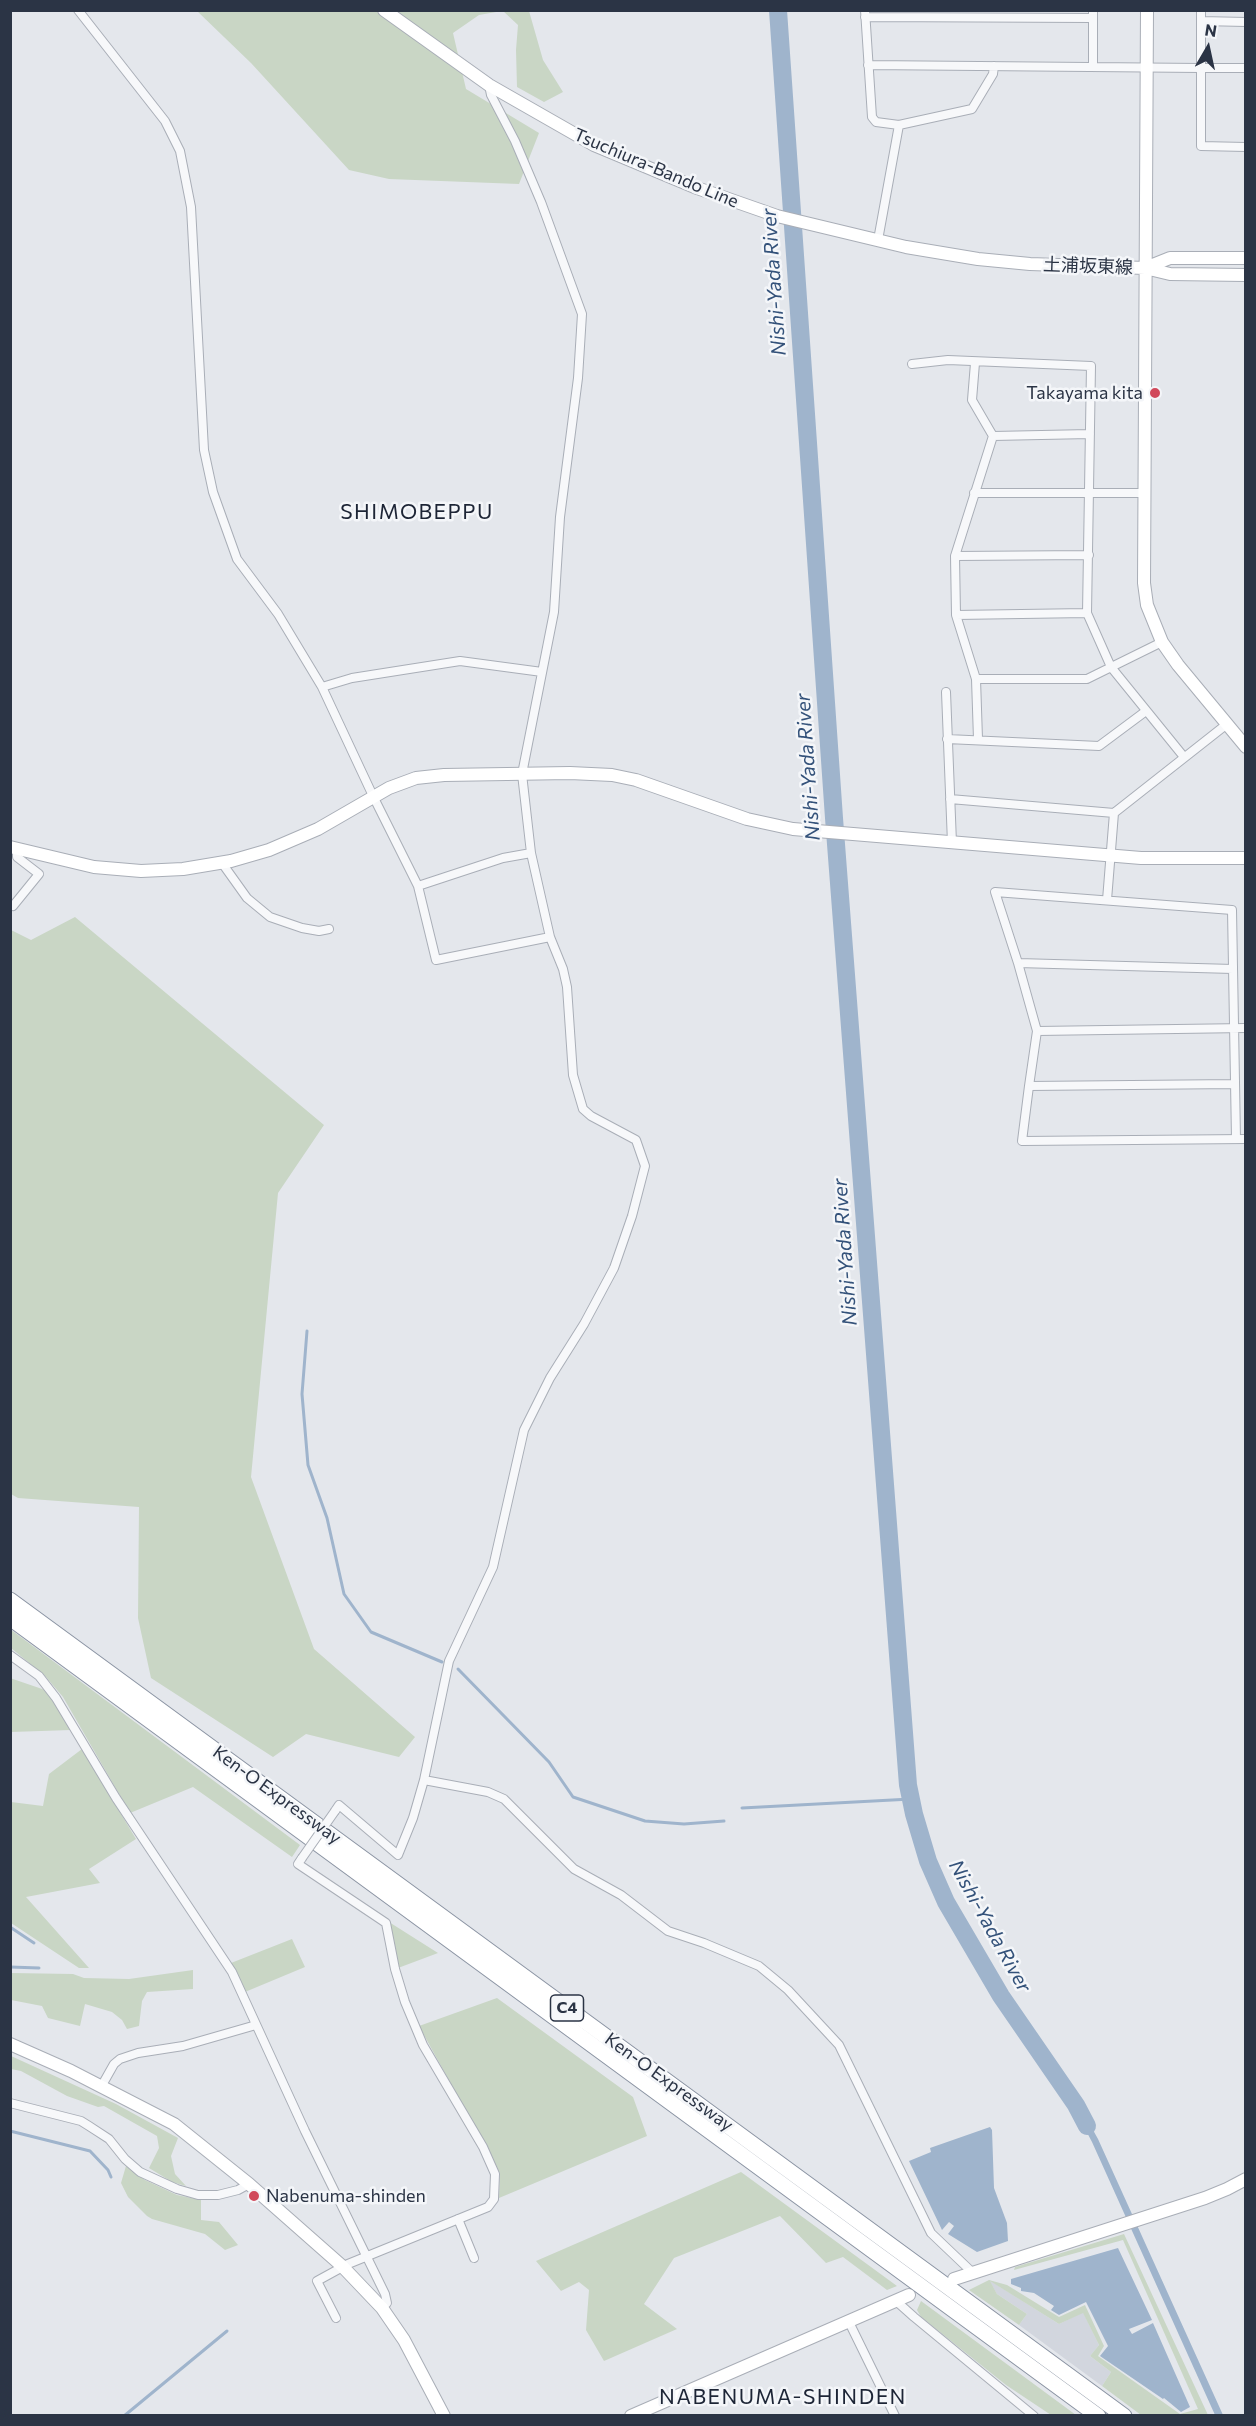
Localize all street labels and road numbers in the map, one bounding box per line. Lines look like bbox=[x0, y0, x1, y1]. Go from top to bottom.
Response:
street label: Tsuchiura-Bando Line bbox=[570, 123, 742, 213]
street label: 土浦坂東線 bbox=[1043, 254, 1133, 278]
street label: Ken-O Expressway bbox=[209, 1741, 345, 1849]
road number: C4 bbox=[550, 1995, 584, 2021]
street label: Ken-O Expressway bbox=[601, 2028, 737, 2136]

